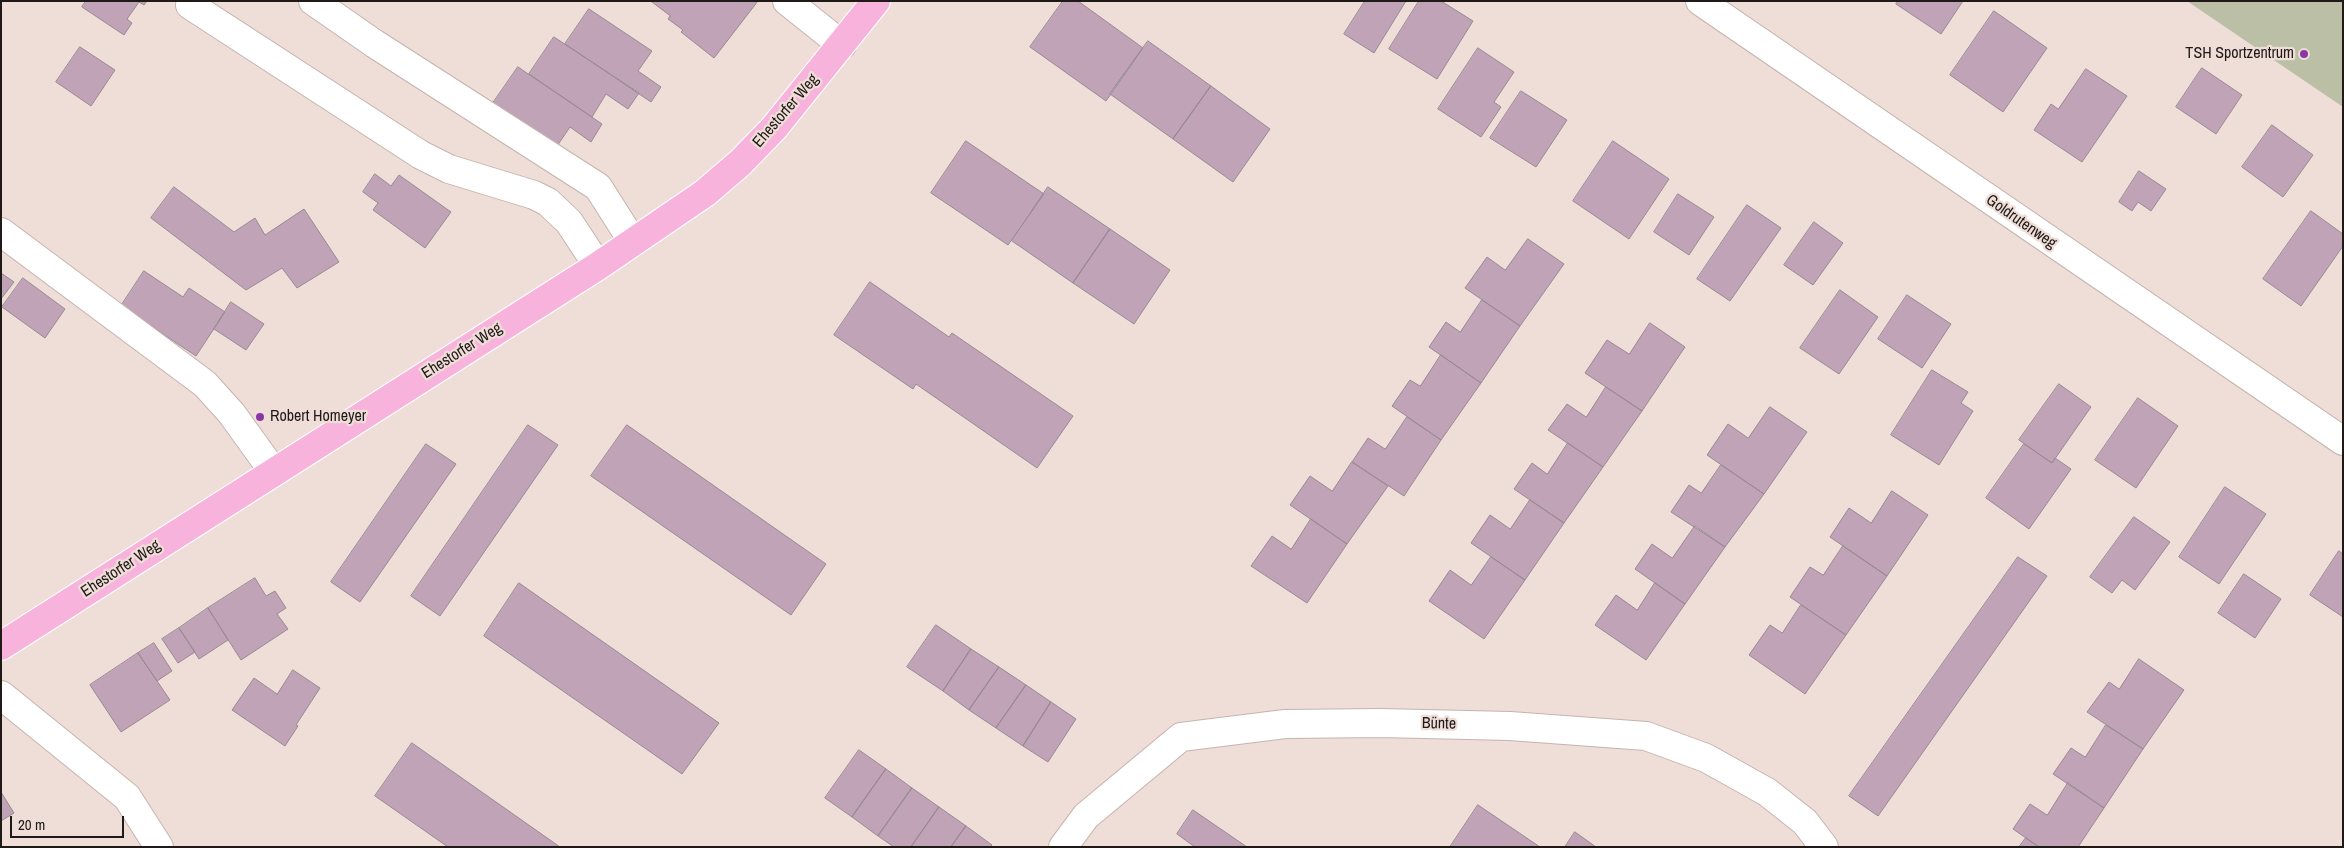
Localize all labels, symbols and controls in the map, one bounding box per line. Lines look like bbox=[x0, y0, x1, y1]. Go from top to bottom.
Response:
place label: TSH Sportzentrum bbox=[2185, 44, 2294, 64]
marker: TSH Sportzentrum bbox=[2298, 48, 2310, 60]
street label: Ehestorfer Weg bbox=[749, 70, 823, 152]
street label: Goldrutenweg bbox=[1982, 191, 2060, 253]
street label: Ehestorfer Weg bbox=[418, 319, 506, 383]
place label: Robert Homeyer bbox=[270, 407, 366, 427]
marker: Robert Homeyer bbox=[254, 411, 266, 423]
street label: Ehestorfer Weg bbox=[78, 536, 164, 602]
street label: Bünte bbox=[1422, 714, 1456, 734]
scale bar bbox=[12, 806, 126, 838]
text: 20 m bbox=[18, 814, 45, 835]

